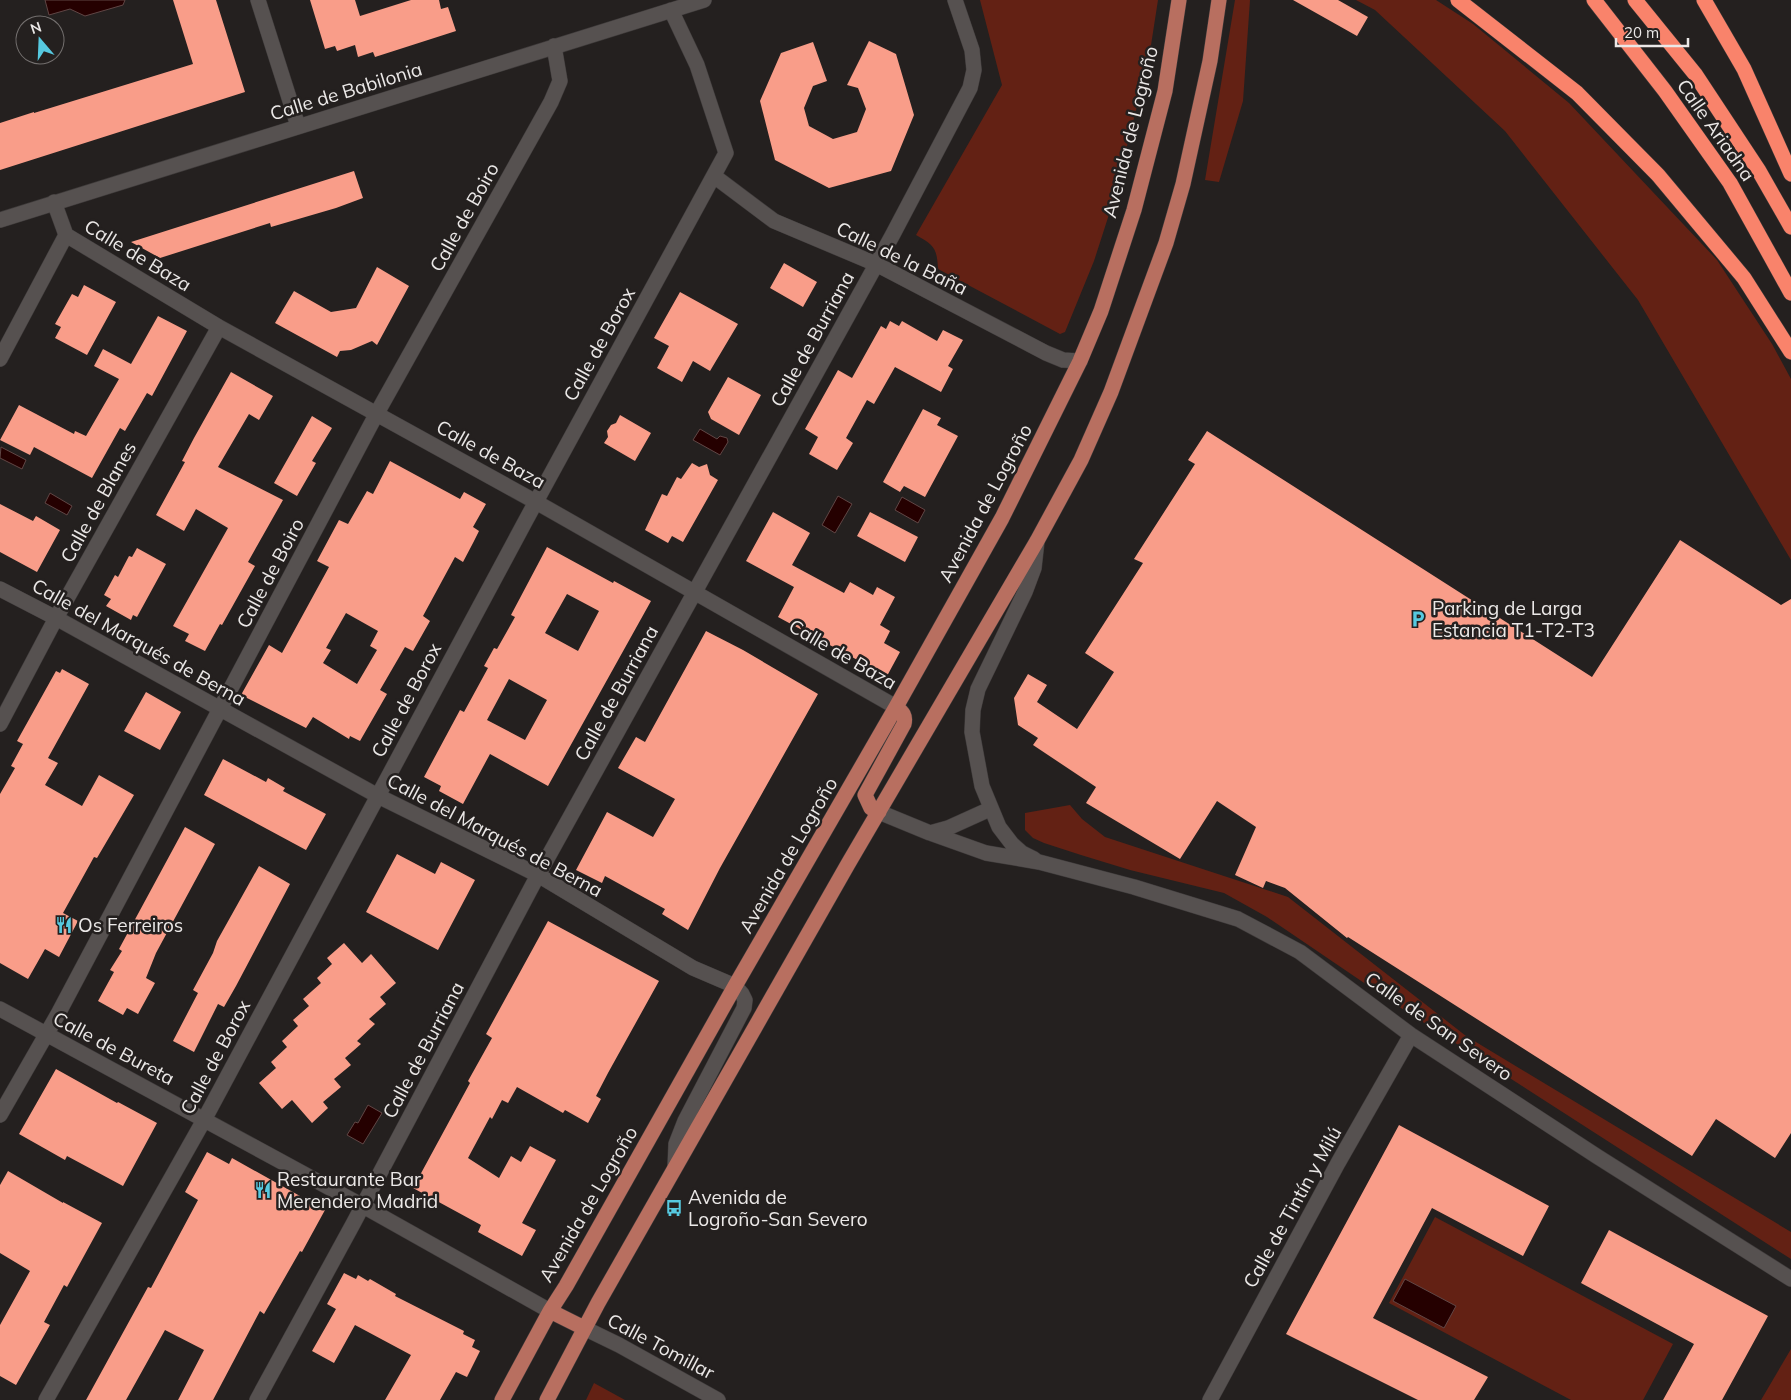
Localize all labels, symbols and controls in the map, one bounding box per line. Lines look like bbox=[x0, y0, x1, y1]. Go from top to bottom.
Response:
north arrow bbox=[15, 15, 65, 65]
scale bar bbox=[1616, 15, 1688, 47]
text: N bbox=[28, 17, 44, 38]
text: 20 m bbox=[1624, 23, 1659, 42]
street label: Avenida de Logroño bbox=[1097, 44, 1163, 220]
street label: Calle de Babilonia bbox=[267, 56, 425, 126]
street label: Calle Ariadna bbox=[1672, 74, 1760, 186]
street label: Calle de Boiro bbox=[424, 158, 504, 276]
street label: Calle de Baza bbox=[80, 214, 196, 296]
street label: Calle de la Baña bbox=[833, 216, 971, 300]
street label: Calle de Burriana bbox=[765, 267, 859, 411]
street label: Calle de Borox bbox=[558, 283, 640, 405]
street label: Calle de Baza bbox=[432, 414, 550, 494]
street label: Avenida de Logroño bbox=[933, 420, 1037, 586]
street label: Calle de Blanes bbox=[55, 437, 141, 567]
street label: Calle de Boiro bbox=[231, 514, 309, 632]
street label: Calle del Marqués de Berna bbox=[28, 573, 250, 711]
place label: Parking de Larga Estancia T1-T2-T3 bbox=[1432, 596, 1595, 642]
parking icon: Parking de Larga Estancia T1-T2-T3 bbox=[1408, 609, 1428, 629]
street label: Calle de Baza bbox=[785, 613, 901, 695]
street label: Calle de Burriana bbox=[569, 621, 663, 765]
street label: Calle de Borox bbox=[366, 639, 446, 761]
street label: Calle del Marqués de Berna bbox=[383, 768, 607, 902]
street label: Avenida de Logroño bbox=[734, 773, 842, 937]
place label: Os Ferreiros bbox=[78, 913, 183, 937]
restaurant icon: Os Ferreiros bbox=[54, 915, 74, 935]
street label: Calle de San Severo bbox=[1361, 966, 1517, 1086]
street label: Calle de Burriana bbox=[377, 978, 469, 1122]
street label: Calle de Borox bbox=[175, 996, 255, 1118]
street label: Calle de Bureta bbox=[49, 1006, 179, 1090]
street label: Avenida de Logroño bbox=[534, 1122, 642, 1286]
street label: Calle de Tintín y Milú bbox=[1238, 1122, 1346, 1292]
place label: Restaurante Bar Merendero Madrid bbox=[277, 1167, 438, 1213]
restaurant icon: Restaurante Bar Merendero Madrid bbox=[253, 1180, 273, 1200]
place label: Avenida de Logroño-San Severo bbox=[688, 1185, 868, 1231]
bus stop icon: Avenida de Logroño-San Severo bbox=[664, 1198, 684, 1218]
street label: Calle Tomillar bbox=[603, 1308, 719, 1384]

